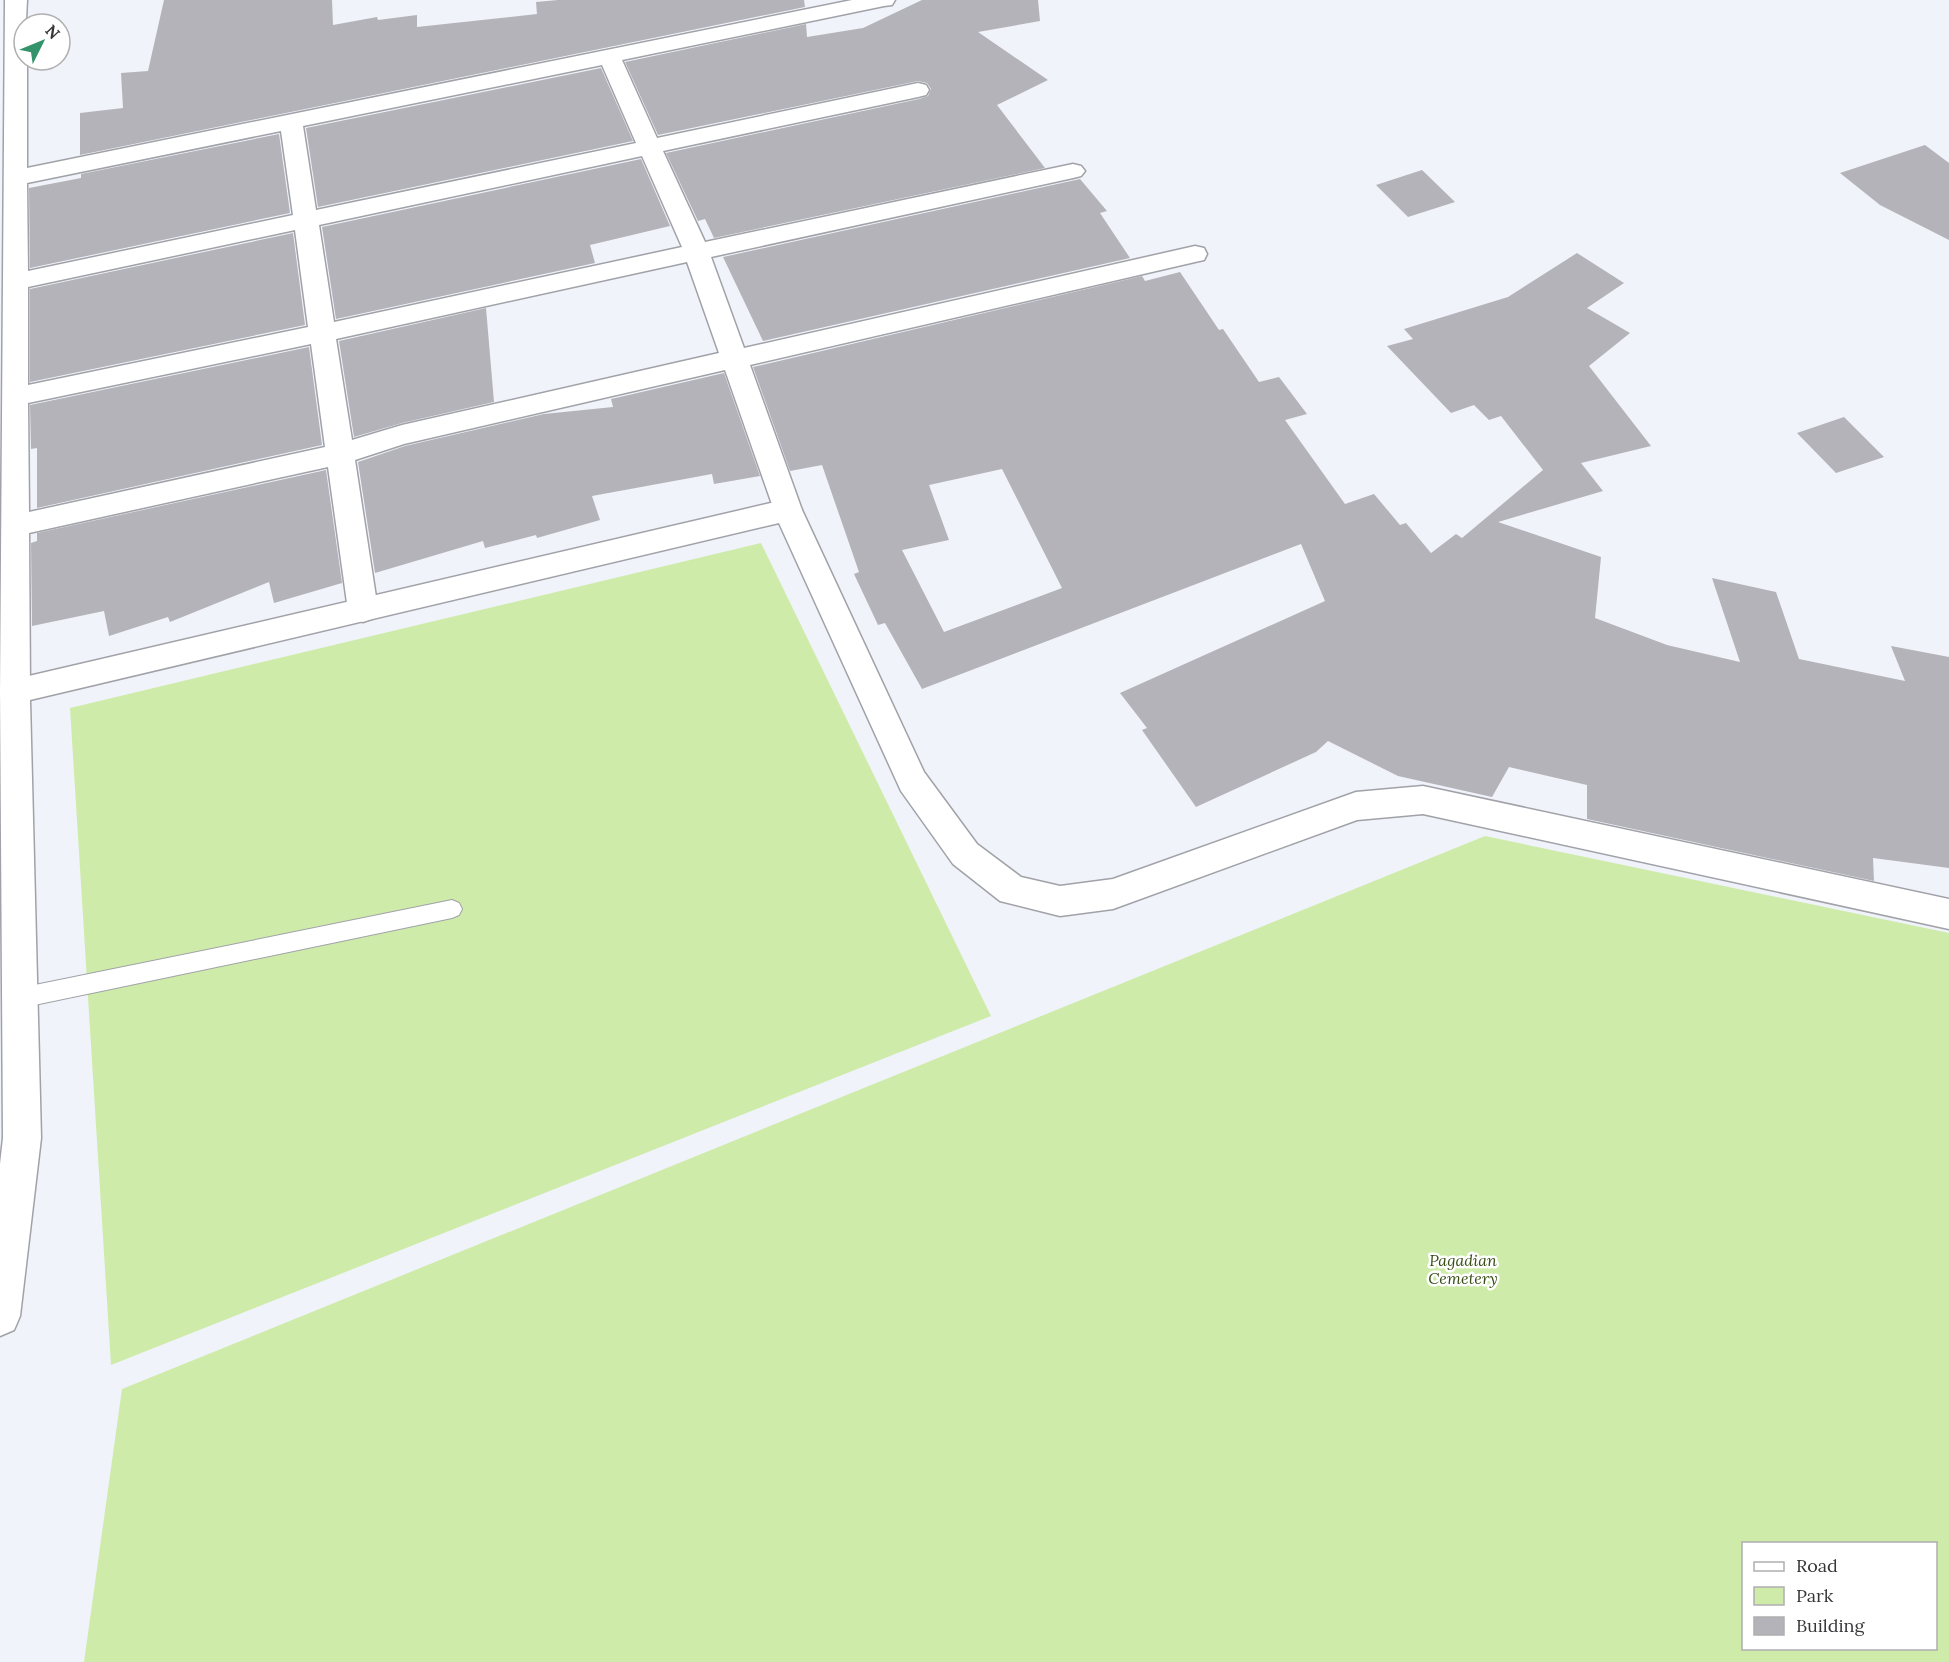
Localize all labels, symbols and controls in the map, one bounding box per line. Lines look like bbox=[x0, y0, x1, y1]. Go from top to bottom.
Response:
north arrow bbox=[12, 12, 72, 72]
text: N bbox=[41, 20, 65, 43]
park label: Pagadian Cemetery bbox=[1428, 1250, 1498, 1288]
legend bbox=[1742, 1542, 1937, 1650]
text: Road bbox=[1796, 1554, 1838, 1577]
text: Park bbox=[1796, 1584, 1834, 1607]
text: Building bbox=[1796, 1614, 1866, 1637]

